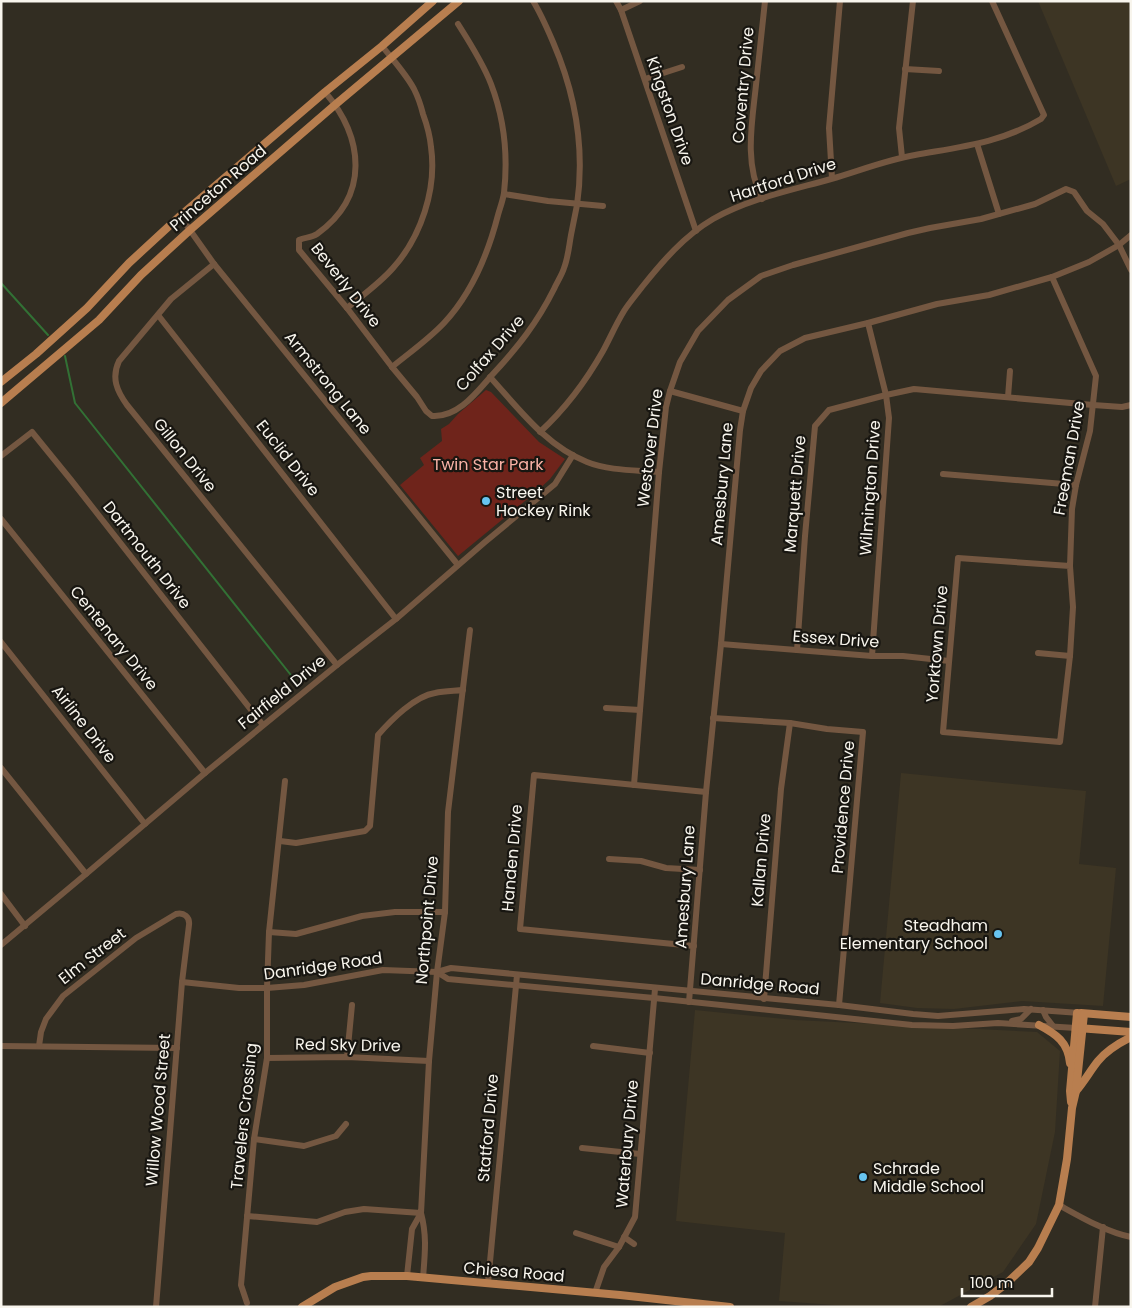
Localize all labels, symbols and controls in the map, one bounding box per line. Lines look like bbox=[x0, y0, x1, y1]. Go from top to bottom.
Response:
street label: Coventry Drive bbox=[726, 26, 760, 144]
street label: Kingston Drive bbox=[641, 54, 699, 169]
street label: Princeton Road bbox=[165, 140, 271, 236]
street label: Hartford Drive bbox=[727, 152, 839, 208]
street label: Beverly Drive bbox=[306, 238, 386, 332]
street label: Colfax Drive bbox=[450, 310, 530, 396]
street label: Armstrong Lane bbox=[279, 326, 377, 440]
street label: Westover Drive bbox=[631, 387, 669, 509]
street label: Freeman Drive bbox=[1048, 399, 1090, 517]
street label: Gillon Drive bbox=[148, 413, 222, 497]
street label: Euclid Drive bbox=[251, 415, 325, 501]
street label: Wilmington Drive bbox=[854, 419, 886, 556]
street label: Amesbury Lane bbox=[705, 421, 739, 547]
street label: Marquett Drive bbox=[778, 434, 812, 554]
park label: Twin Star Park bbox=[433, 453, 544, 476]
place label: Street Hockey Rink bbox=[496, 481, 591, 522]
marker: Street Hockey Rink bbox=[480, 495, 492, 507]
street label: Dartmouth Drive bbox=[98, 496, 197, 614]
street label: Centenary Drive bbox=[65, 581, 163, 695]
street label: Yorktown Drive bbox=[920, 584, 954, 704]
street label: Essex Drive bbox=[792, 624, 880, 654]
street label: Fairfield Drive bbox=[233, 649, 331, 735]
street label: Airline Drive bbox=[46, 680, 122, 768]
street label: Providence Drive bbox=[826, 739, 860, 874]
street label: Handen Drive bbox=[496, 803, 528, 913]
street label: Kallan Drive bbox=[745, 812, 777, 908]
street label: Amesbury Lane bbox=[669, 824, 701, 950]
street label: Northpoint Drive bbox=[410, 855, 444, 985]
place label: Steadham Elementary School bbox=[840, 914, 988, 955]
street label: Elm Street bbox=[53, 922, 131, 990]
marker: Steadham Elementary School bbox=[992, 928, 1004, 940]
street label: Danridge Road bbox=[262, 946, 384, 986]
street label: Danridge Road bbox=[699, 967, 821, 1001]
street label: Willow Wood Street bbox=[140, 1033, 176, 1187]
street label: Red Sky Drive bbox=[295, 1033, 401, 1057]
street label: Travelers Crossing bbox=[225, 1042, 263, 1190]
street label: Statford Drive bbox=[472, 1073, 504, 1183]
street label: Waterbury Drive bbox=[610, 1079, 644, 1209]
place label: Schrade Middle School bbox=[873, 1157, 984, 1198]
marker: Schrade Middle School bbox=[857, 1171, 869, 1183]
street label: Chiesa Road bbox=[462, 1256, 566, 1288]
scale bar bbox=[962, 1266, 1052, 1298]
text: 100 m bbox=[970, 1272, 1013, 1293]

